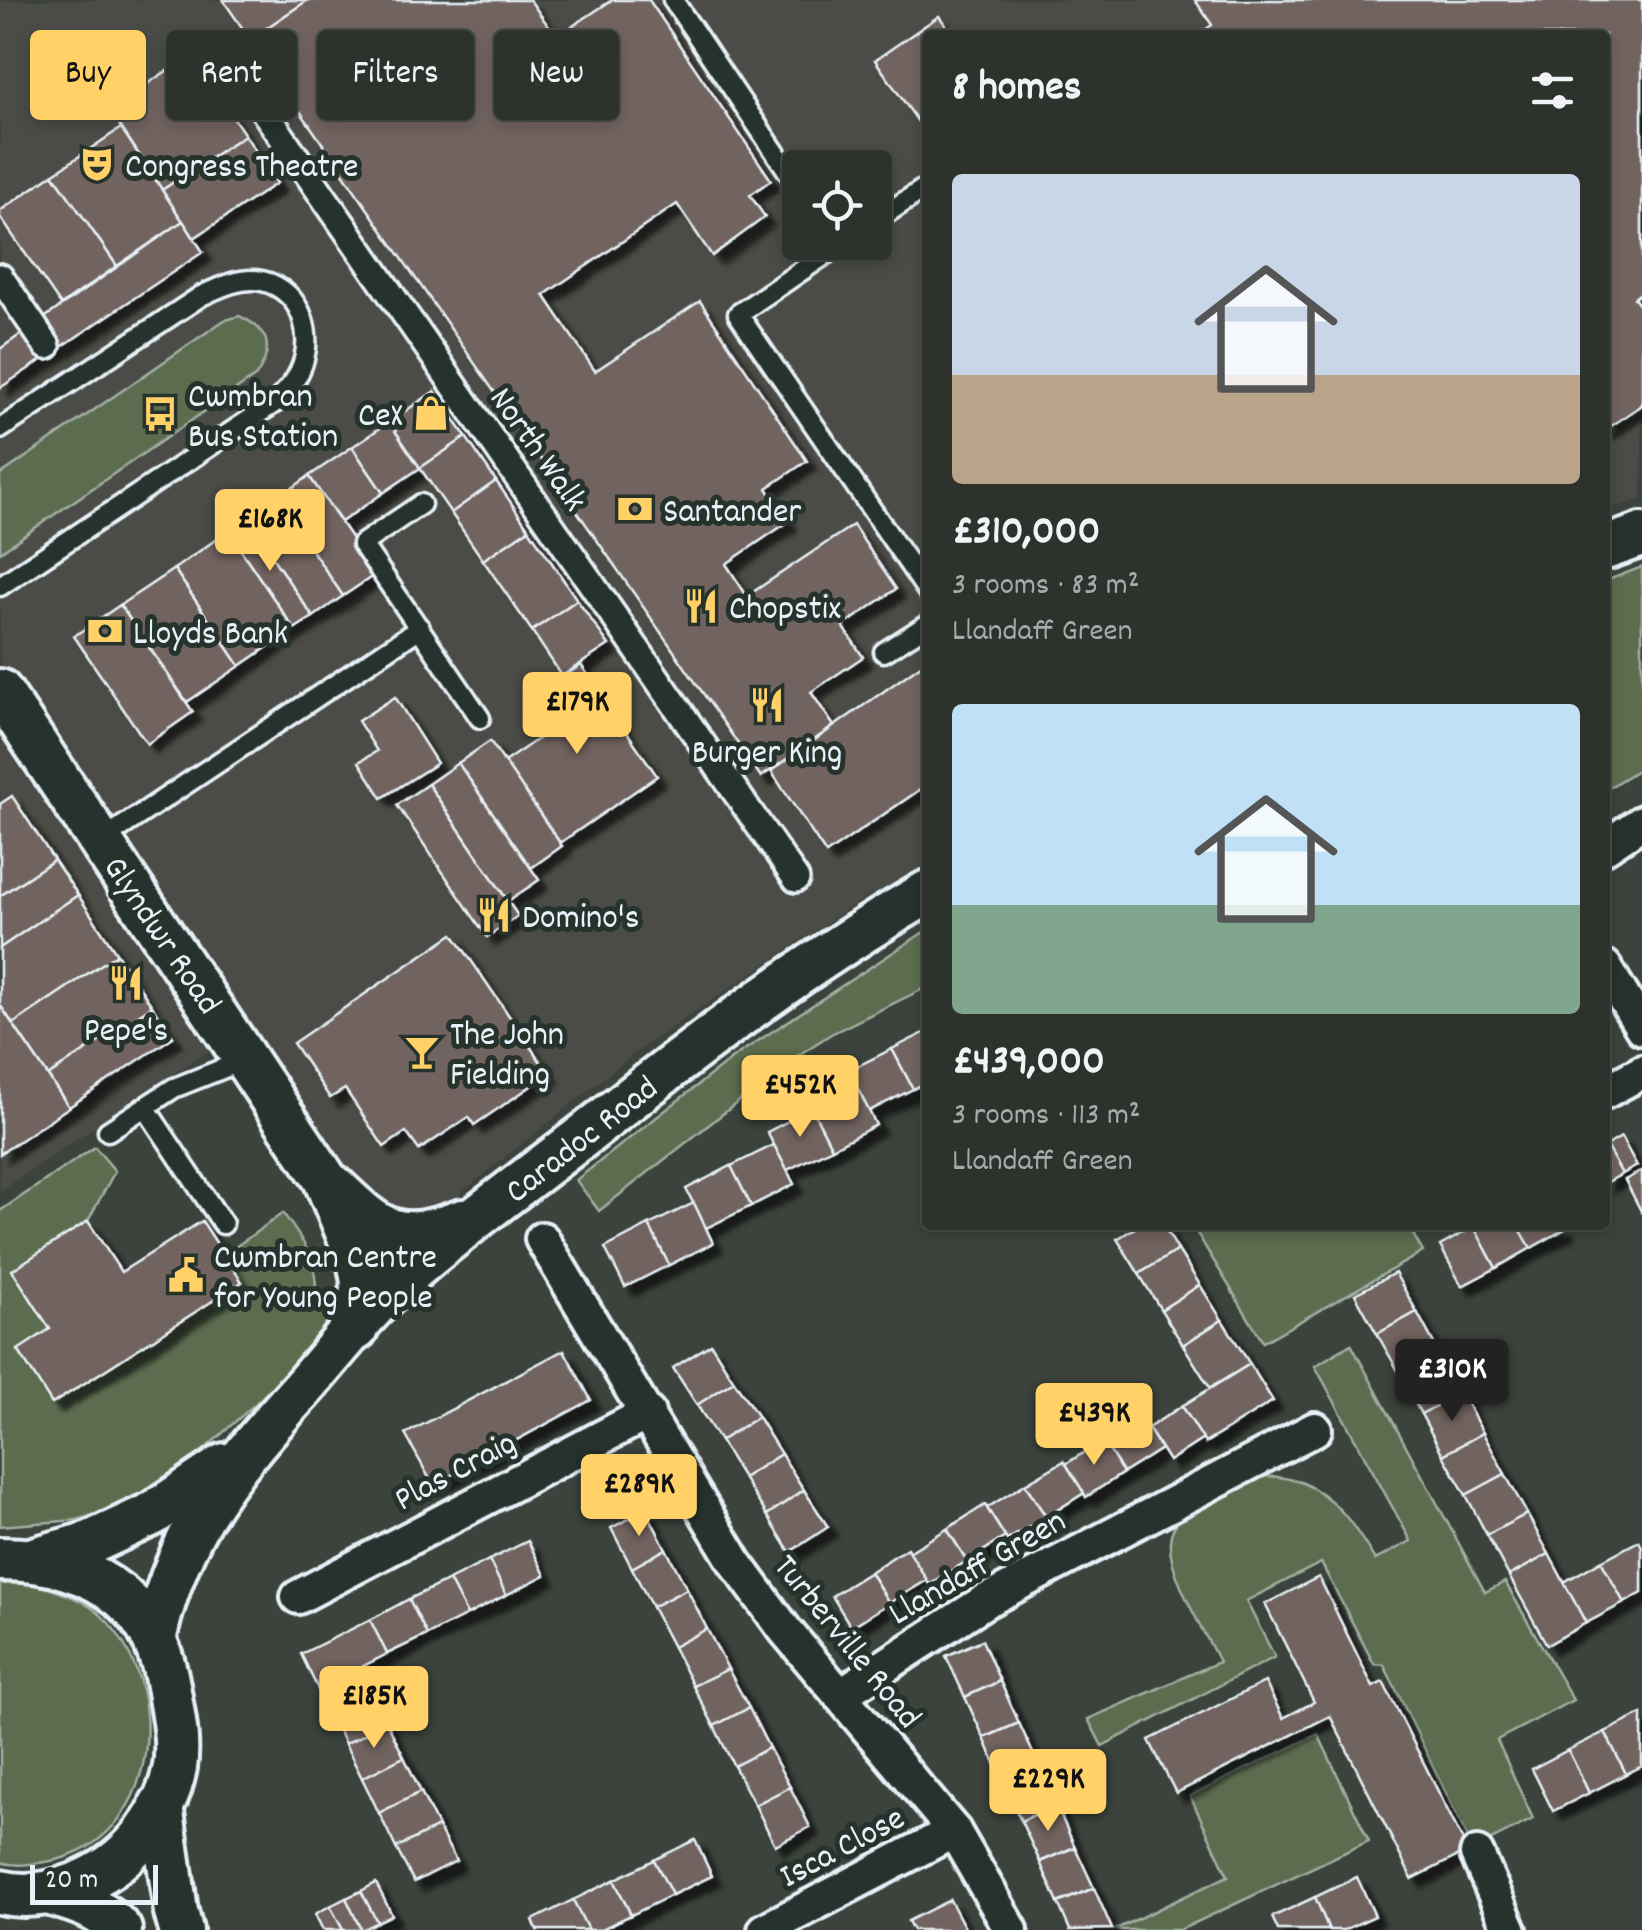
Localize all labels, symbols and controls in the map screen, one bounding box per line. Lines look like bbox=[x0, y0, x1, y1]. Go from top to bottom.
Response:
chip: Buy bbox=[30, 30, 146, 120]
chip: Rent bbox=[166, 30, 297, 120]
chip: Filters bbox=[317, 30, 474, 120]
chip: New bbox=[494, 30, 619, 120]
text: 8 homes bbox=[952, 60, 1081, 120]
icon: filters bbox=[1525, 63, 1580, 118]
place label: Congress Theatre bbox=[125, 144, 358, 194]
theatre icon: Congress Theatre bbox=[78, 145, 116, 183]
map controls bbox=[782, 150, 892, 260]
button: locate bbox=[782, 150, 892, 260]
icon: home bbox=[1176, 239, 1356, 419]
place label: Cwmbran Bus Station bbox=[188, 374, 338, 464]
street label: North Walk bbox=[475, 378, 597, 523]
place label: CeX bbox=[358, 393, 403, 443]
shop icon: CeX bbox=[412, 394, 450, 432]
bus stop icon: Cwmbran Bus Station bbox=[141, 395, 179, 433]
pin: £168K bbox=[200, 489, 340, 574]
place label: Santander bbox=[663, 489, 801, 539]
bank icon: Santander bbox=[616, 490, 654, 528]
text: £168K bbox=[237, 498, 303, 544]
text: £310,000 bbox=[952, 504, 1100, 564]
text: 3 rooms · 83 m² bbox=[952, 564, 1139, 610]
place label: Chopstix bbox=[729, 586, 841, 636]
restaurant icon: Chopstix bbox=[682, 587, 720, 625]
text: Llandaff Green bbox=[952, 610, 1132, 656]
place label: Lloyds Bank bbox=[133, 611, 288, 661]
bank icon: Lloyds Bank bbox=[86, 612, 124, 650]
pin: £179K bbox=[507, 672, 647, 757]
text: £179K bbox=[545, 681, 609, 727]
restaurant icon: Burger King bbox=[748, 686, 786, 724]
place label: Burger King bbox=[692, 730, 842, 780]
icon: home bbox=[1176, 769, 1356, 949]
street label: Glyndwr Road bbox=[88, 847, 231, 1026]
place label: Domino's bbox=[522, 895, 639, 945]
restaurant icon: Domino's bbox=[475, 896, 513, 934]
restaurant icon: Pepe's bbox=[107, 964, 145, 1002]
place label: Pepe's bbox=[84, 1008, 168, 1058]
place label: The John Fielding bbox=[450, 1012, 564, 1102]
bar icon: The John Fielding bbox=[403, 1033, 441, 1071]
text: £439,000 bbox=[952, 1034, 1105, 1094]
pin: £452K bbox=[730, 1055, 870, 1140]
text: £452K bbox=[764, 1064, 836, 1110]
street label: Caradoc Road bbox=[496, 1066, 670, 1218]
text: 3 rooms · 113 m² bbox=[952, 1094, 1141, 1140]
text: Llandaff Green bbox=[952, 1140, 1132, 1186]
place label: Cwmbran Centre for Young People bbox=[214, 1235, 437, 1325]
public building icon: Cwmbran Centre for Young People bbox=[167, 1256, 205, 1294]
pin: £310K bbox=[1382, 1339, 1522, 1424]
text: £310K bbox=[1417, 1348, 1487, 1394]
pin: £439K bbox=[1024, 1383, 1164, 1468]
text: £439K bbox=[1058, 1392, 1130, 1438]
street label: Plas Craig bbox=[386, 1420, 526, 1526]
pin: £289K bbox=[569, 1454, 709, 1539]
text: £289K bbox=[603, 1463, 675, 1509]
street label: Llandaff Green bbox=[881, 1498, 1076, 1640]
street label: Turberville Road bbox=[759, 1545, 931, 1741]
pin: £185K bbox=[304, 1666, 444, 1751]
text: £185K bbox=[341, 1675, 407, 1721]
pin: £229K bbox=[978, 1749, 1118, 1834]
text: £229K bbox=[1011, 1758, 1085, 1804]
street label: Isca Close bbox=[772, 1796, 915, 1903]
scale bar bbox=[30, 1860, 158, 1904]
text: 20 m bbox=[45, 1862, 98, 1902]

